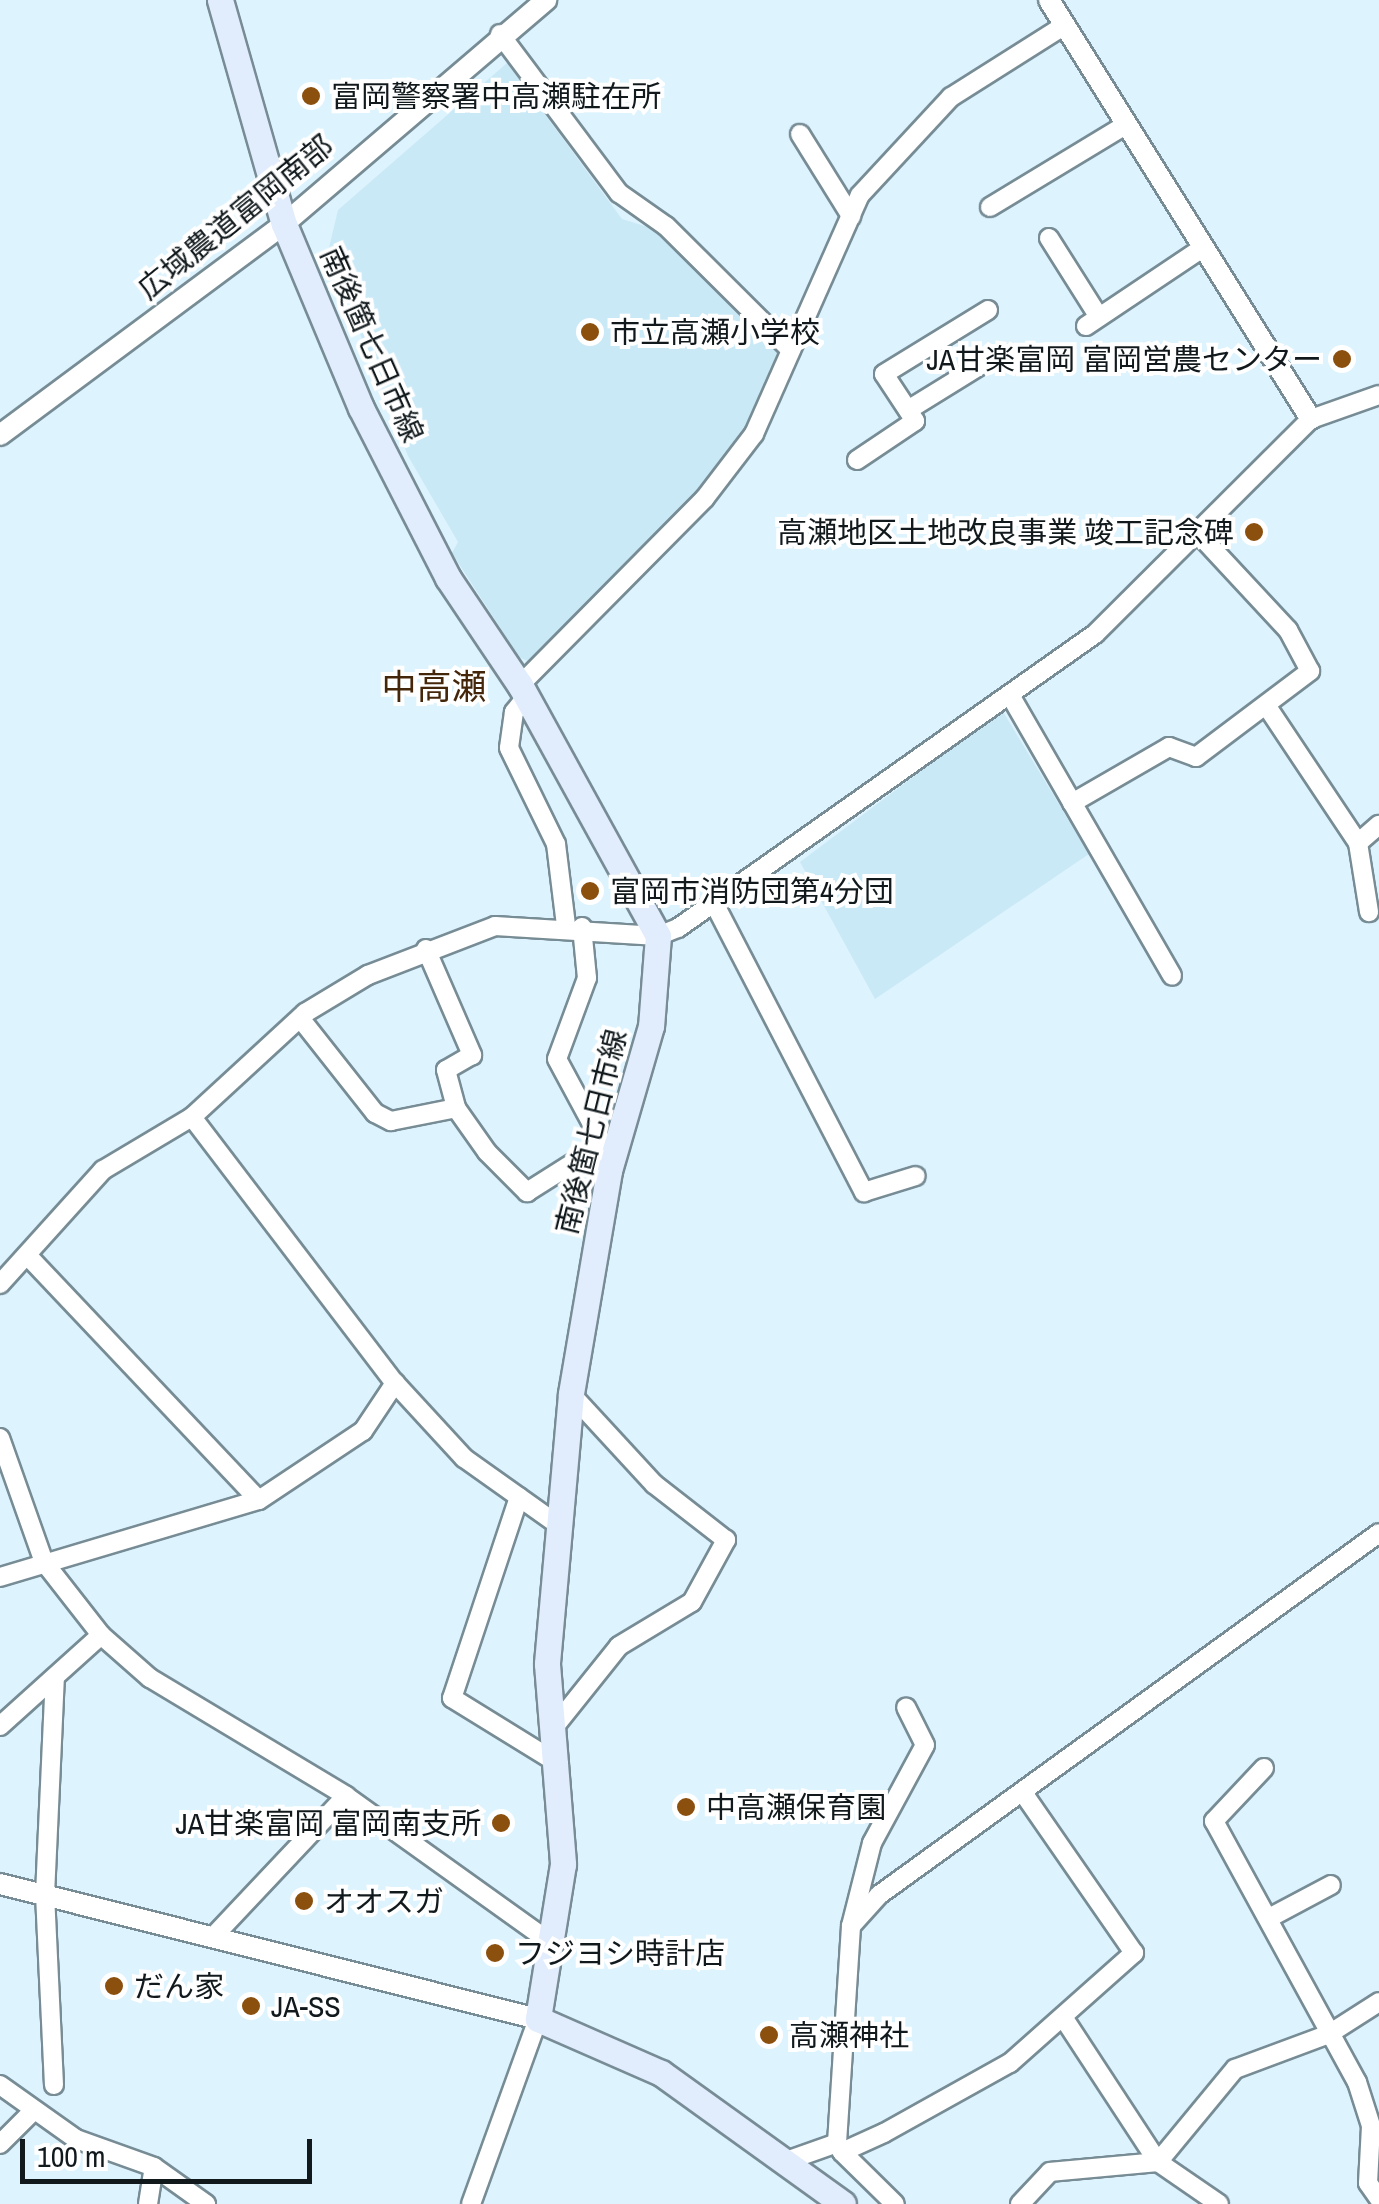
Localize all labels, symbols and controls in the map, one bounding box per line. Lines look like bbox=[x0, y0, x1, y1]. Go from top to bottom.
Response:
place label: 富岡警察署中高瀬駐在所 bbox=[331, 78, 661, 114]
marker: 富岡警察署中高瀬駐在所 bbox=[300, 85, 322, 107]
street label: 広域農道富岡南部 bbox=[130, 127, 340, 307]
street label: 南後箇七日市線 bbox=[313, 241, 431, 447]
place label: 市立高瀬小学校 bbox=[610, 314, 820, 350]
marker: 市立高瀬小学校 bbox=[579, 321, 601, 343]
place label: JA甘楽富岡 富岡営農センター bbox=[926, 341, 1322, 377]
marker: JA甘楽富岡 富岡営農センター bbox=[1331, 348, 1353, 370]
place label: 高瀬地区土地改良事業 竣工記念碑 bbox=[777, 514, 1234, 550]
marker: 高瀬地区土地改良事業 竣工記念碑 bbox=[1243, 521, 1265, 543]
district label: 中高瀬 bbox=[382, 666, 486, 708]
place label: 富岡市消防団第4分団 bbox=[610, 873, 894, 909]
marker: 富岡市消防団第4分団 bbox=[579, 880, 601, 902]
street label: 南後箇七日市線 bbox=[548, 1026, 634, 1238]
place label: 中高瀬保育園 bbox=[706, 1789, 886, 1825]
marker: 中高瀬保育園 bbox=[675, 1796, 697, 1818]
place label: JA甘楽富岡 富岡南支所 bbox=[175, 1805, 481, 1841]
marker: JA甘楽富岡 富岡南支所 bbox=[490, 1812, 512, 1834]
place label: オオスガ bbox=[324, 1883, 444, 1919]
marker: オオスガ bbox=[293, 1890, 315, 1912]
place label: フジヨシ時計店 bbox=[515, 1935, 725, 1971]
marker: フジヨシ時計店 bbox=[484, 1942, 506, 1964]
place label: だん家 bbox=[134, 1968, 224, 2004]
marker: だん家 bbox=[103, 1975, 125, 1997]
place label: JA-SS bbox=[271, 1988, 341, 2024]
marker: JA-SS bbox=[240, 1995, 262, 2017]
place label: 高瀬神社 bbox=[789, 2017, 909, 2053]
marker: 高瀬神社 bbox=[758, 2024, 780, 2046]
scale bar bbox=[25, 2119, 318, 2181]
text: 100 m bbox=[37, 2136, 105, 2176]

